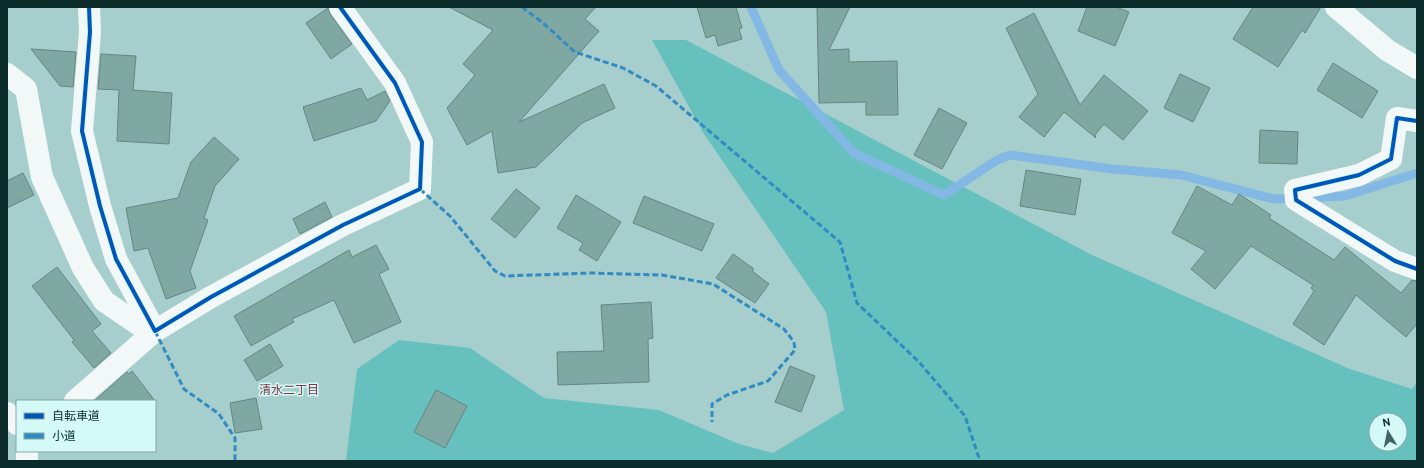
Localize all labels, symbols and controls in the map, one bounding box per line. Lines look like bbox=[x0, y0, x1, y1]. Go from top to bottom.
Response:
district label: 清水二丁目 bbox=[259, 382, 319, 397]
legend bbox=[16, 400, 156, 452]
text: 自転車道 bbox=[52, 408, 100, 423]
north arrow bbox=[1368, 412, 1408, 452]
text: N bbox=[1381, 415, 1391, 430]
text: 小道 bbox=[52, 428, 76, 443]

